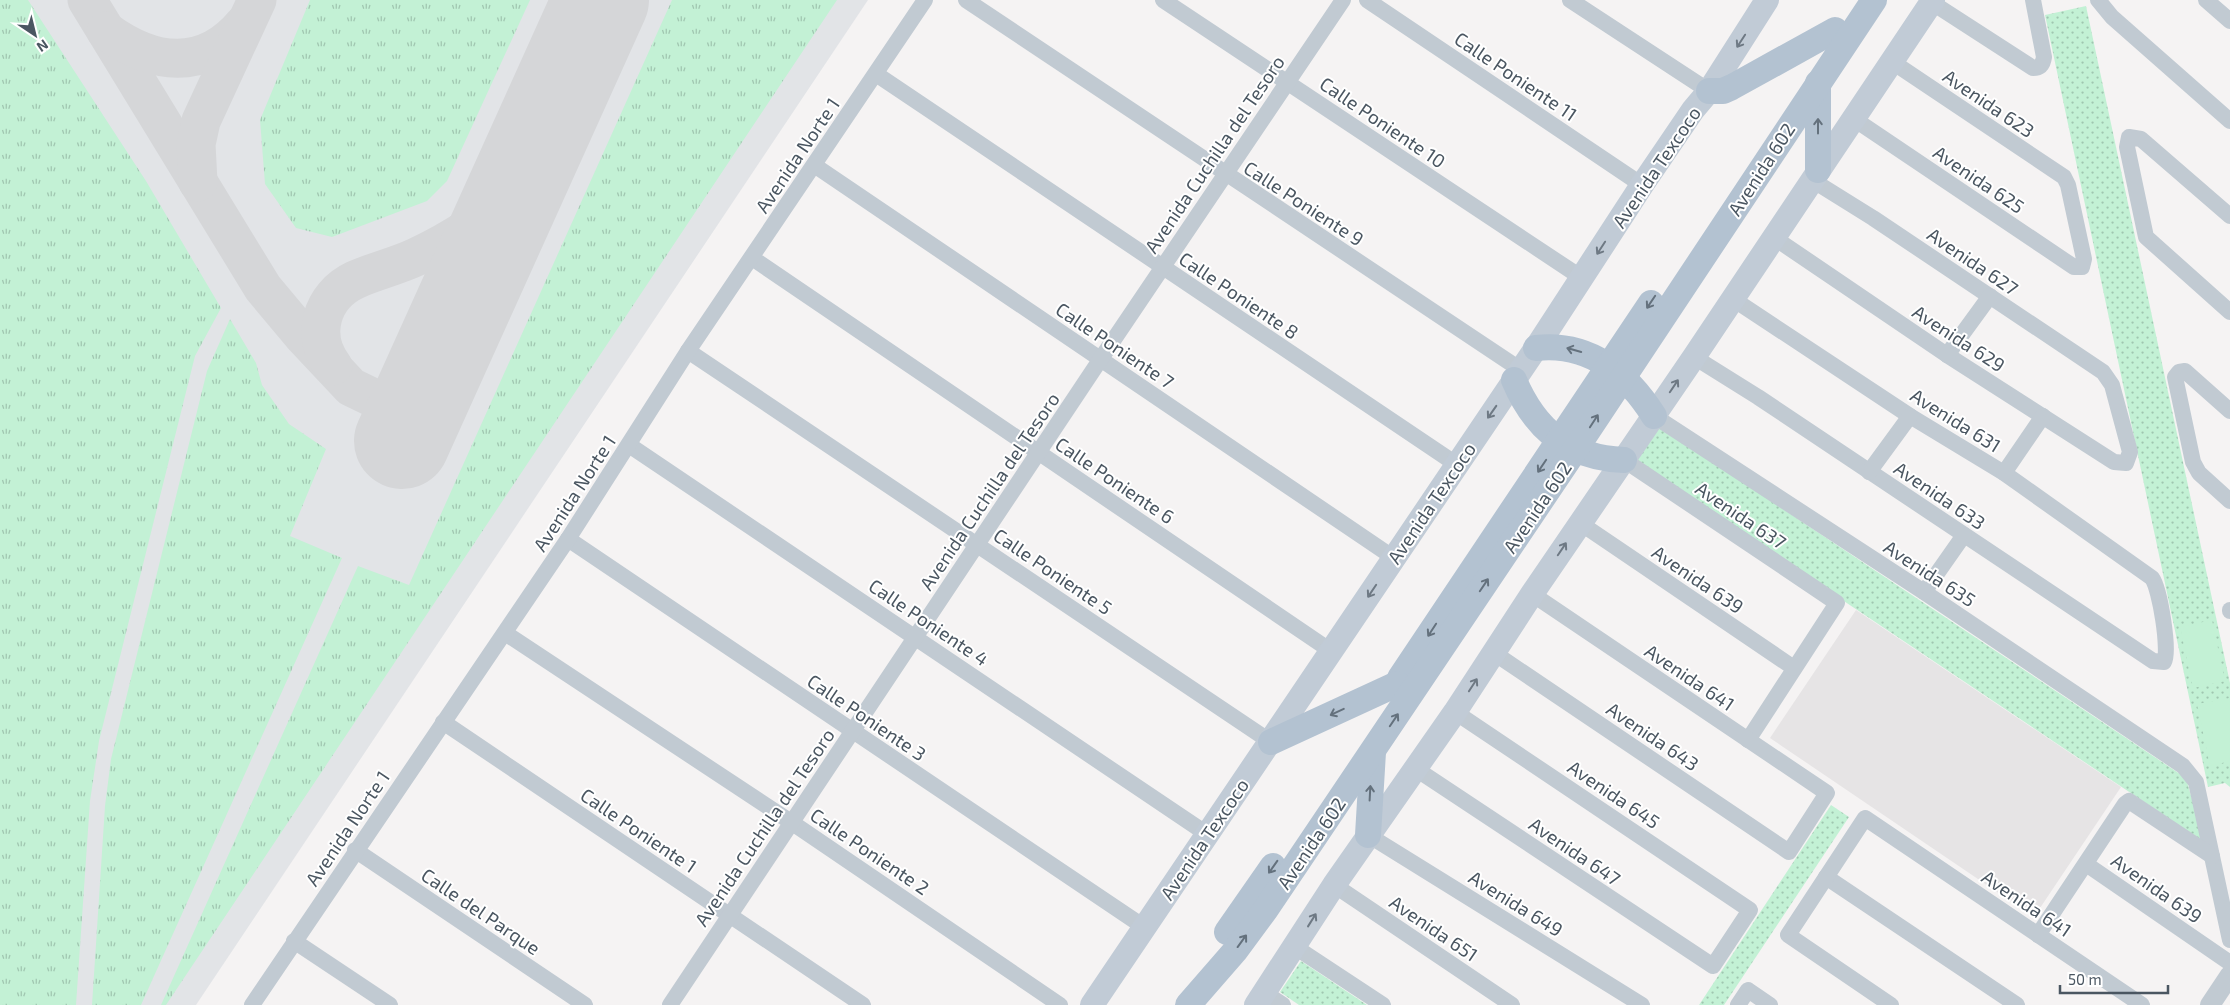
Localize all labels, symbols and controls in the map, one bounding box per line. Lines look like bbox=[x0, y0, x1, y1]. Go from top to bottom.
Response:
north arrow bbox=[10, 10, 60, 60]
street label: Calle Poniente 11 bbox=[1450, 27, 1582, 125]
one-way arrow bbox=[1736, 34, 1746, 48]
text: N bbox=[34, 36, 52, 56]
street label: Avenida Cuchilla del Tesoro bbox=[1139, 51, 1289, 257]
street label: Avenida 623 bbox=[1939, 64, 2039, 142]
street label: Calle Poniente 10 bbox=[1316, 71, 1450, 173]
street label: Avenida Norte 1 bbox=[750, 93, 844, 217]
street label: Avenida Texcoco bbox=[1607, 102, 1705, 232]
street label: Avenida 602 bbox=[1723, 118, 1799, 220]
one-way arrow bbox=[1813, 119, 1823, 135]
street label: Avenida 625 bbox=[1929, 140, 2029, 218]
street label: Calle Poniente 9 bbox=[1240, 156, 1368, 250]
street label: Avenida 627 bbox=[1923, 222, 2023, 300]
one-way arrow bbox=[1596, 241, 1606, 255]
street label: Calle Poniente 8 bbox=[1175, 247, 1303, 343]
one-way arrow bbox=[1646, 295, 1656, 309]
street label: Calle Poniente 7 bbox=[1052, 297, 1179, 393]
street label: Avenida 629 bbox=[1909, 300, 2009, 376]
one-way arrow bbox=[1566, 344, 1582, 354]
one-way arrow bbox=[1669, 380, 1679, 394]
street label: Avenida 631 bbox=[1907, 383, 2005, 457]
street label: Avenida Cuchilla del Tesoro bbox=[914, 388, 1064, 594]
one-way arrow bbox=[1487, 405, 1497, 419]
one-way arrow bbox=[1589, 415, 1599, 429]
street label: Avenida Norte 1 bbox=[528, 431, 620, 555]
street label: Calle Poniente 6 bbox=[1051, 432, 1179, 528]
street label: Avenida Texcoco bbox=[1382, 438, 1480, 568]
street label: Avenida 633 bbox=[1890, 456, 1990, 534]
street label: Avenida 602 bbox=[1498, 457, 1576, 557]
one-way arrow bbox=[1537, 459, 1547, 473]
street label: Avenida 637 bbox=[1691, 476, 1791, 554]
street label: Calle Poniente 5 bbox=[989, 523, 1117, 619]
street label: Avenida 635 bbox=[1880, 535, 1980, 611]
street label: Avenida 639 bbox=[1648, 540, 1748, 618]
one-way arrow bbox=[1557, 543, 1567, 557]
street label: Calle Poniente 4 bbox=[865, 574, 993, 670]
one-way arrow bbox=[1479, 579, 1489, 593]
one-way arrow bbox=[1367, 583, 1377, 597]
one-way arrow bbox=[1426, 623, 1436, 637]
street label: Avenida 641 bbox=[1641, 639, 1739, 715]
street label: Calle Poniente 3 bbox=[803, 669, 931, 765]
one-way arrow bbox=[1468, 678, 1478, 692]
street label: Avenida 643 bbox=[1603, 697, 1703, 775]
one-way arrow bbox=[1329, 707, 1344, 717]
one-way arrow bbox=[1389, 714, 1399, 728]
street label: Avenida Cuchilla del Tesoro bbox=[689, 724, 839, 930]
street label: Avenida 645 bbox=[1564, 755, 1664, 833]
street label: Avenida Norte 1 bbox=[300, 766, 394, 890]
street label: Avenida Texcoco bbox=[1155, 774, 1253, 904]
street label: Calle Poniente 1 bbox=[577, 783, 701, 877]
one-way arrow bbox=[1366, 786, 1375, 802]
street label: Avenida 602 bbox=[1272, 793, 1350, 893]
street label: Calle Poniente 2 bbox=[806, 803, 934, 899]
street label: Avenida 647 bbox=[1525, 812, 1625, 890]
street label: Avenida 639 bbox=[2107, 848, 2207, 928]
one-way arrow bbox=[1268, 859, 1278, 873]
street label: Calle del Parque bbox=[417, 863, 545, 959]
street label: Avenida 649 bbox=[1465, 865, 1567, 941]
street label: Avenida 641 bbox=[1978, 865, 2076, 941]
street label: Avenida 651 bbox=[1385, 890, 1483, 966]
one-way arrow bbox=[1307, 914, 1317, 928]
one-way arrow bbox=[1237, 934, 1247, 948]
scale bar bbox=[2060, 962, 2168, 994]
text: 50 m bbox=[2068, 970, 2102, 988]

